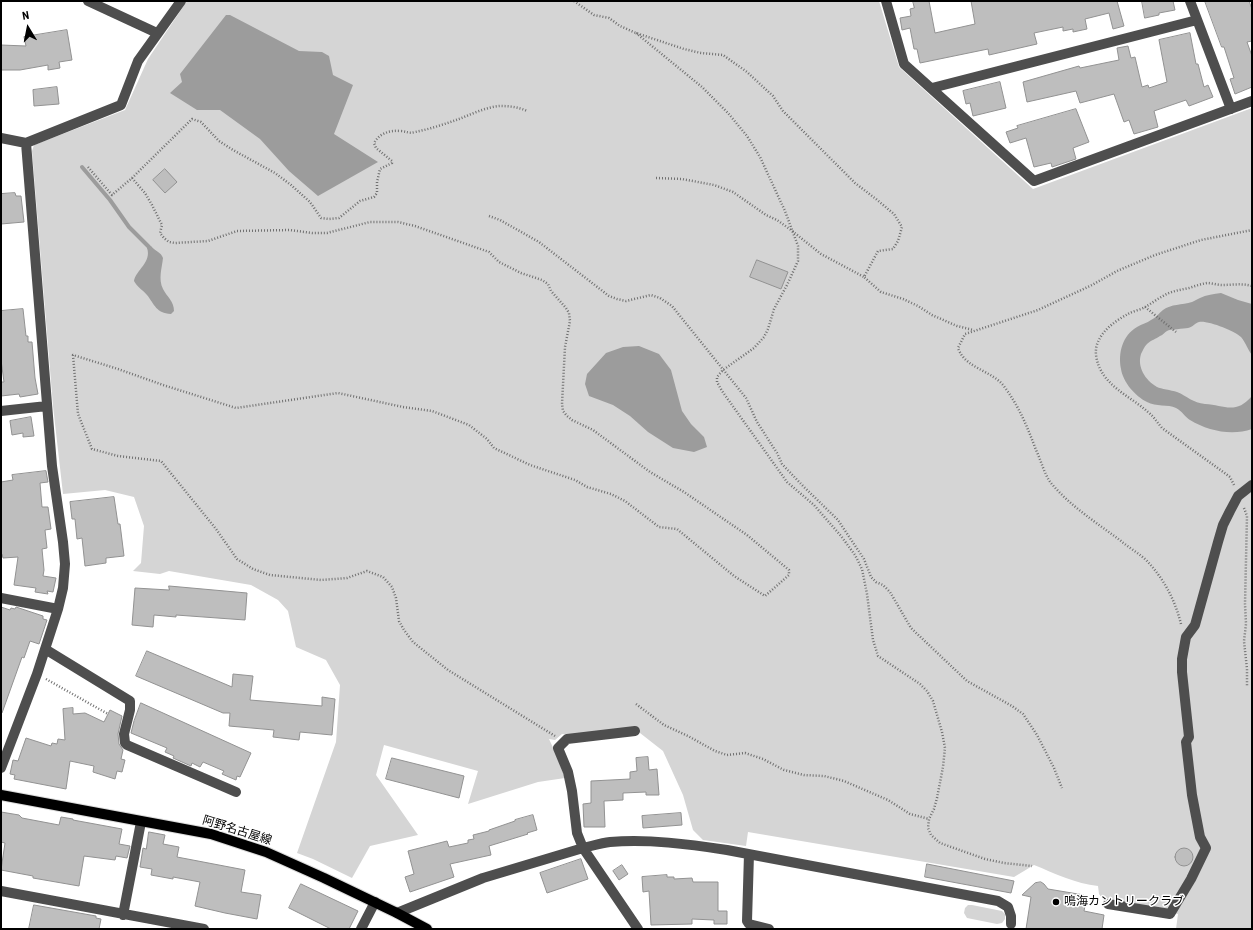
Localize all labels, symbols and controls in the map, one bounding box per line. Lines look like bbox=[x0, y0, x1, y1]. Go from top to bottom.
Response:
north arrow bbox=[8, 8, 48, 48]
text: N bbox=[21, 9, 30, 23]
street label: 阿野名古屋線 bbox=[200, 814, 274, 848]
place label: 鳴海カントリークラブ bbox=[1064, 895, 1184, 909]
marker: 鳴海カントリークラブ bbox=[1051, 897, 1061, 907]

